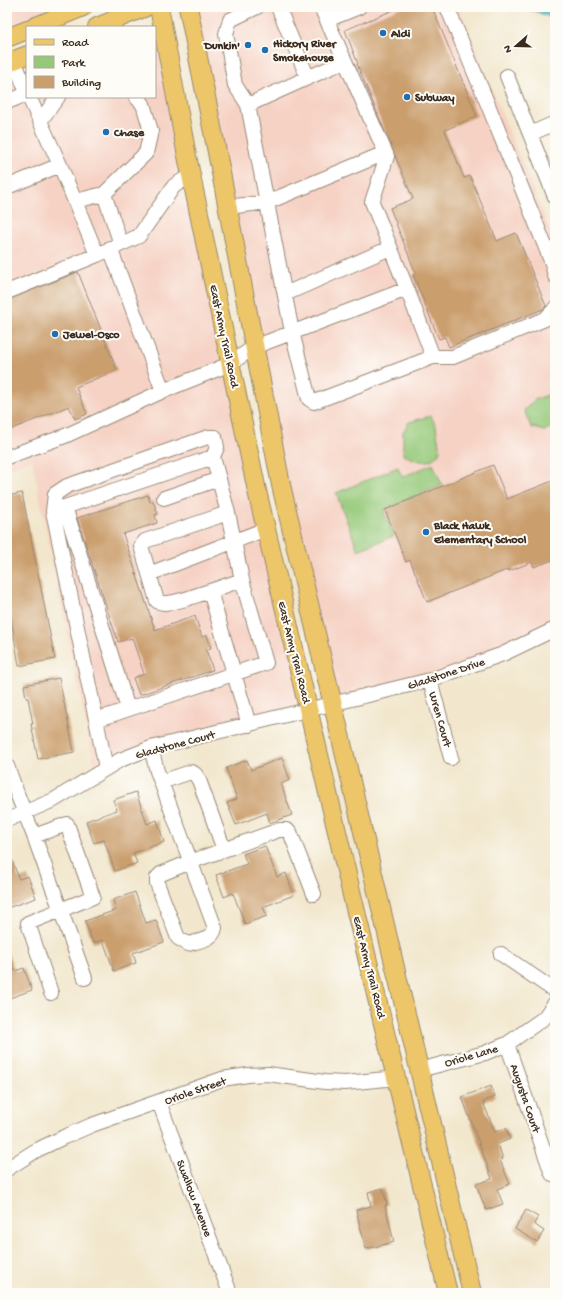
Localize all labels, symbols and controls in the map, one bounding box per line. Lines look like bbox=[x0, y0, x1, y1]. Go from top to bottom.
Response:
legend bbox=[26, 26, 156, 98]
north arrow bbox=[496, 26, 536, 66]
marker: Aldi bbox=[378, 28, 388, 38]
place label: Aldi bbox=[390, 28, 411, 42]
text: Road bbox=[62, 37, 89, 51]
place label: Hickory River Smokehouse bbox=[273, 38, 337, 66]
place label: Dunkin' bbox=[203, 40, 240, 54]
marker: Dunkin' bbox=[243, 40, 253, 50]
text: N bbox=[502, 43, 515, 54]
marker: Hickory River Smokehouse bbox=[260, 45, 270, 55]
text: Park bbox=[61, 57, 87, 71]
text: Building bbox=[61, 77, 101, 91]
marker: Subway bbox=[402, 92, 412, 102]
place label: Subway bbox=[415, 92, 454, 106]
marker: Chase bbox=[101, 127, 111, 137]
place label: Chase bbox=[113, 127, 145, 141]
street label: East Army Trail Road bbox=[205, 284, 241, 390]
marker: Jewel-Osco bbox=[50, 329, 60, 339]
place label: Jewel-Osco bbox=[62, 329, 120, 343]
place label: Black Hawk Elementary School bbox=[433, 520, 527, 548]
marker: Black Hawk Elementary School bbox=[421, 527, 431, 537]
street label: East Army Trail Road bbox=[274, 600, 313, 706]
street label: Gladstone Drive bbox=[406, 656, 488, 694]
street label: Wren Court bbox=[425, 690, 454, 750]
street label: Gladstone Court bbox=[134, 728, 218, 763]
street label: East Army Trail Road bbox=[349, 915, 388, 1021]
street label: Oriole Lane bbox=[443, 1042, 501, 1071]
street label: Augusta Court bbox=[506, 1063, 543, 1136]
street label: Oriole Street bbox=[163, 1075, 229, 1109]
street label: Swallow Avenue bbox=[172, 1158, 215, 1240]

